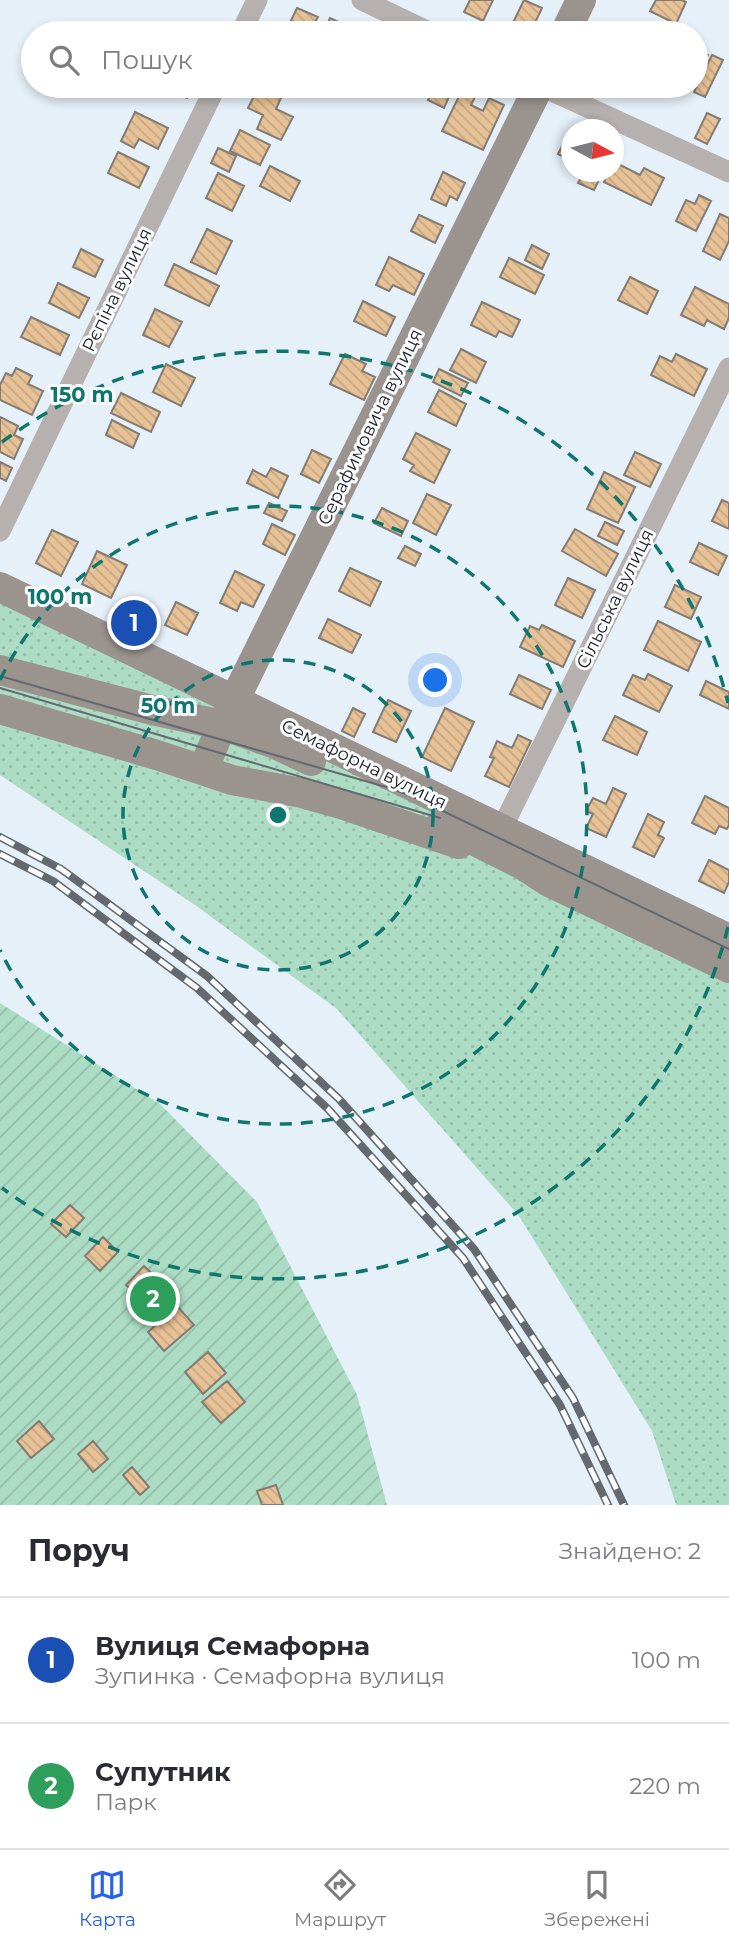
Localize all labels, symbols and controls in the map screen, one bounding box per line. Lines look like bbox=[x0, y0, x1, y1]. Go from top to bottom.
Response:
search box bbox=[21, 21, 708, 98]
icon: search bbox=[45, 41, 83, 79]
text: Пошук bbox=[101, 44, 193, 76]
north arrow bbox=[561, 119, 624, 182]
street label: Рєпіна вулиця bbox=[78, 225, 156, 355]
street label: Серафимовича вулиця bbox=[313, 325, 427, 529]
text: 150 m bbox=[51, 382, 113, 407]
street label: Сільська вулиця bbox=[572, 526, 658, 672]
text: 100 m bbox=[28, 584, 92, 609]
pin: 1 bbox=[111, 597, 157, 649]
your location bbox=[418, 663, 452, 697]
text: 50 m bbox=[141, 693, 195, 718]
street label: Семафорна вулиця bbox=[278, 714, 450, 814]
centre of rings bbox=[266, 803, 290, 827]
pin: 2 bbox=[130, 1273, 176, 1325]
text: Поруч bbox=[28, 1532, 130, 1569]
text: Знайдено: 2 bbox=[559, 1537, 701, 1565]
text: Вулиця Семафорна bbox=[95, 1630, 370, 1662]
text: 1 bbox=[46, 1646, 56, 1674]
text: 100 m bbox=[632, 1646, 701, 1674]
text: Зупинка · Семафорна вулиця bbox=[95, 1662, 445, 1690]
text: Супутник bbox=[95, 1756, 231, 1788]
text: 2 bbox=[44, 1772, 58, 1800]
text: 220 m bbox=[629, 1772, 701, 1800]
text: Парк bbox=[95, 1788, 157, 1816]
tab: Карта bbox=[79, 1866, 136, 1931]
tab: Маршрут bbox=[294, 1866, 386, 1931]
tab: Збережені bbox=[544, 1866, 650, 1931]

